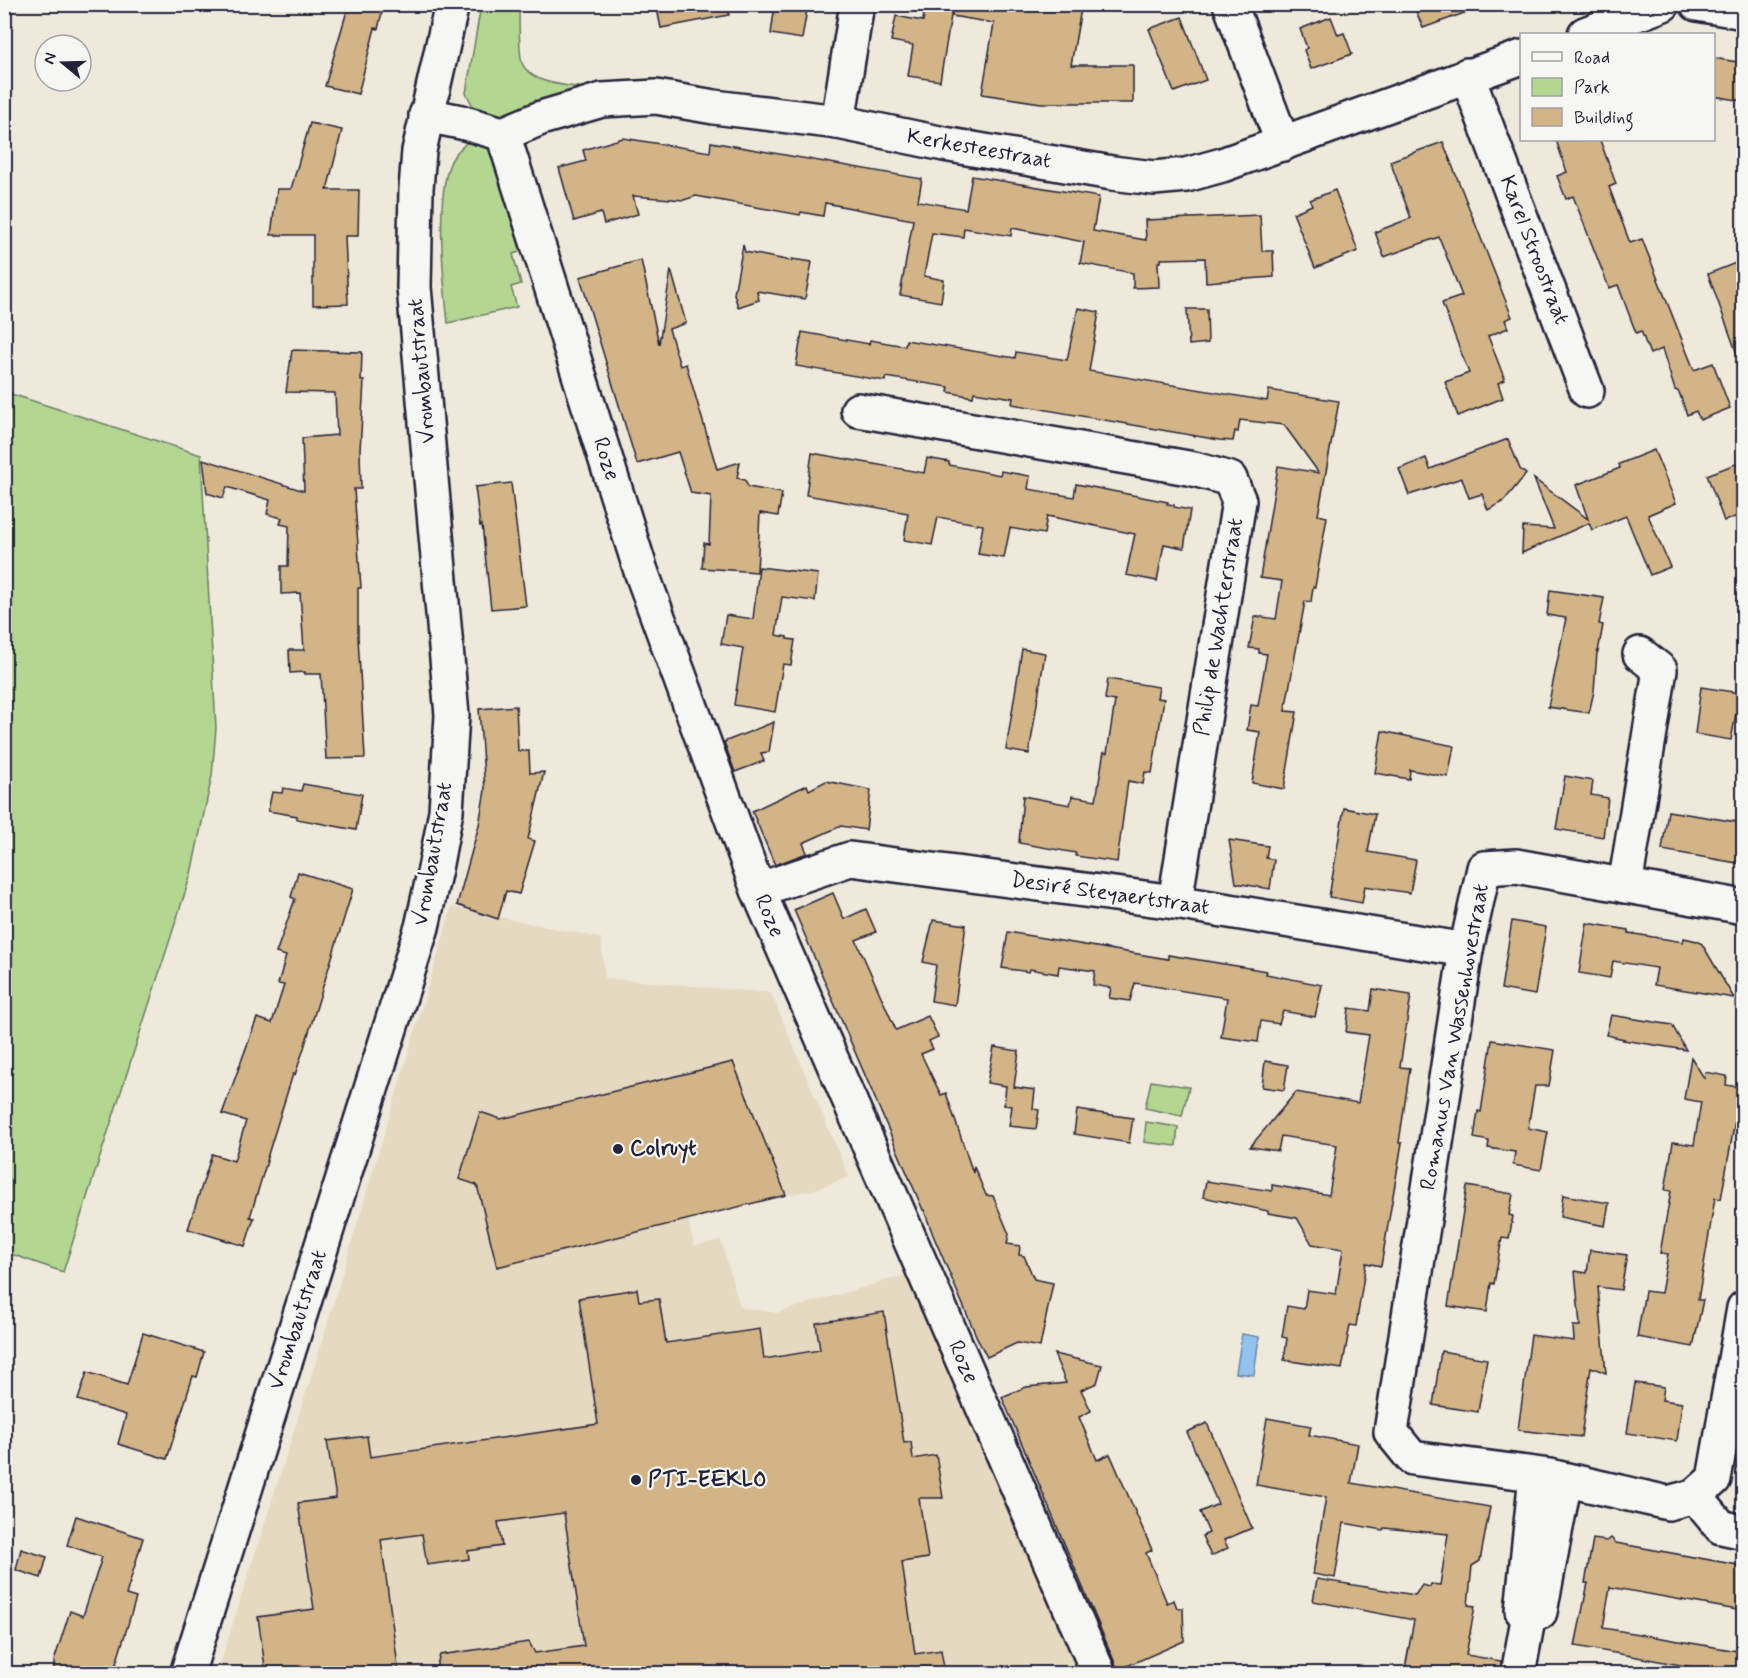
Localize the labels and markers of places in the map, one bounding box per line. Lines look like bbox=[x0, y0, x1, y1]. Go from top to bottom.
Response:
place label: Colruyt bbox=[630, 1135, 697, 1164]
marker: Colruyt bbox=[611, 1142, 625, 1156]
place label: PTI-EEKLO bbox=[648, 1466, 766, 1494]
marker: PTI-EEKLO bbox=[629, 1473, 643, 1487]

